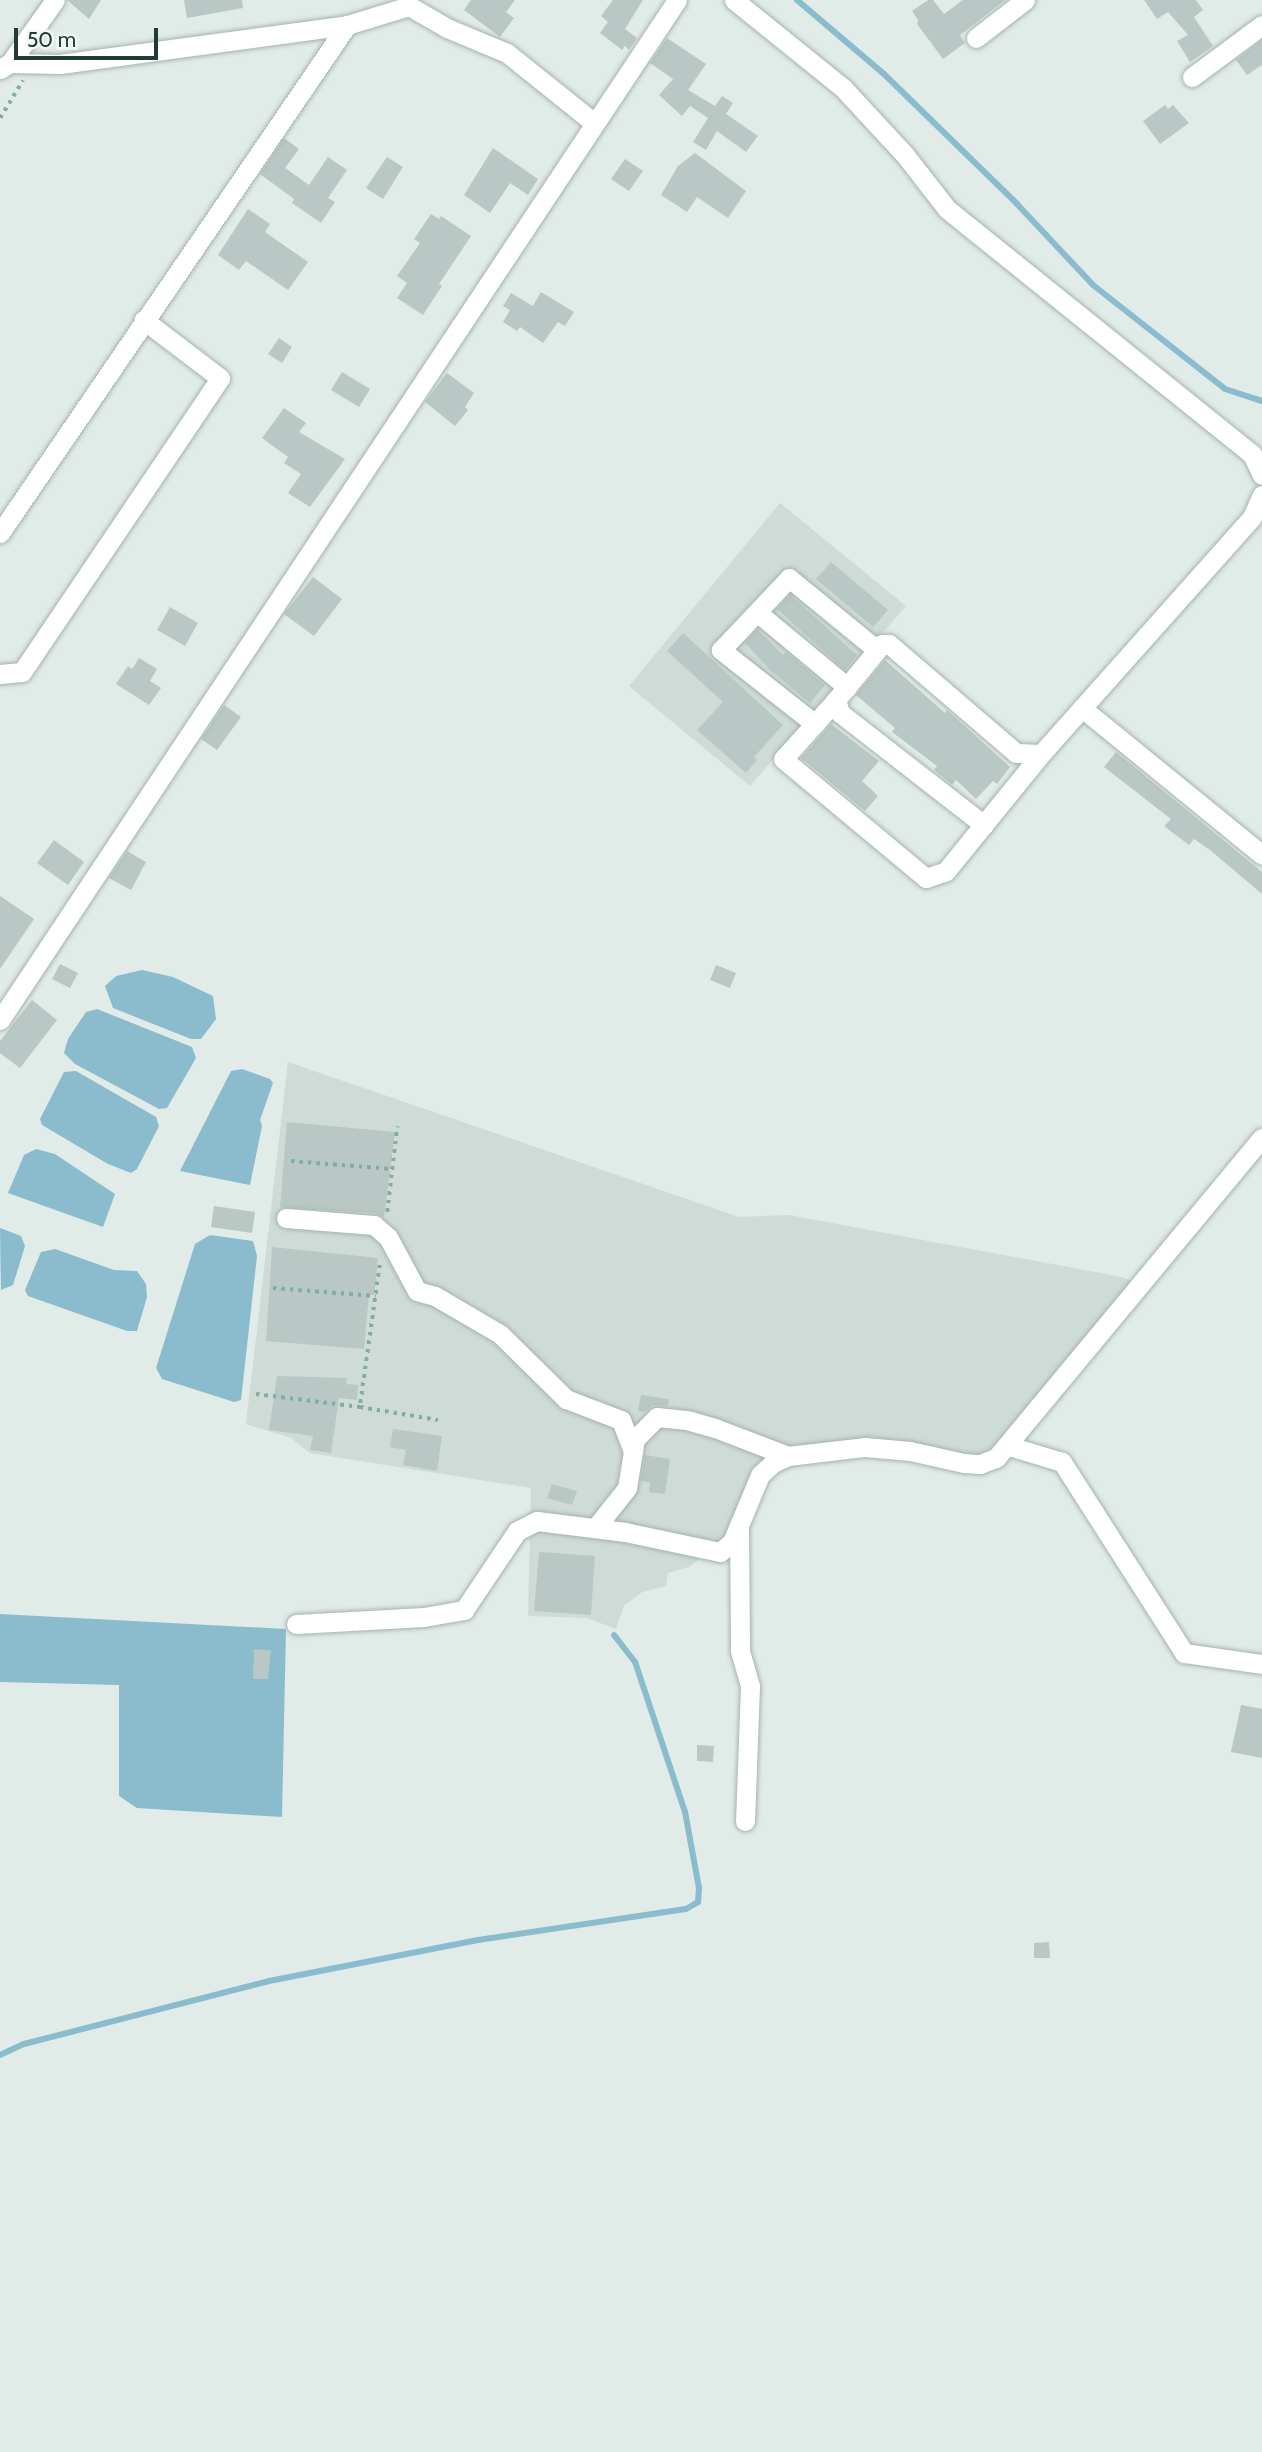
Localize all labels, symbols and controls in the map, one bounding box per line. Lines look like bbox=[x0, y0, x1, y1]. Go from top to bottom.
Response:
scale bar bbox=[18, 14, 161, 58]
text: 50 m bbox=[27, 27, 76, 52]

